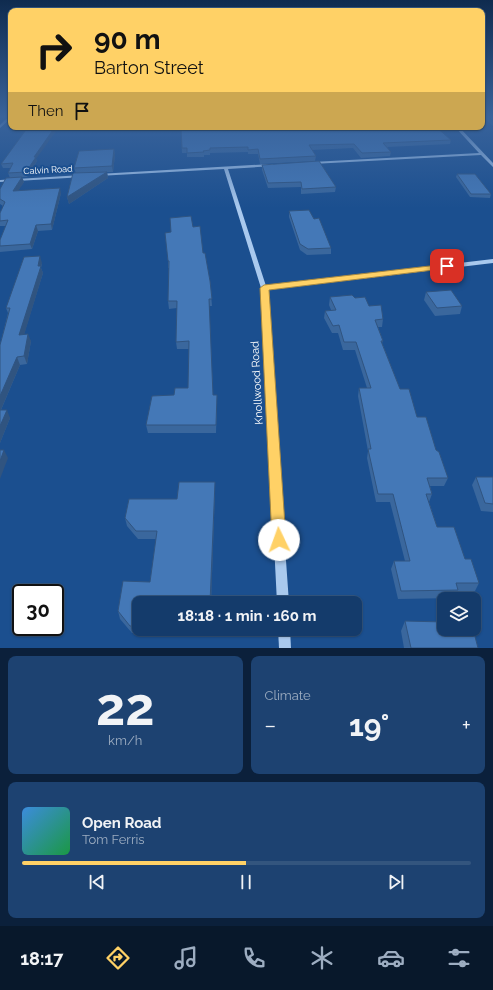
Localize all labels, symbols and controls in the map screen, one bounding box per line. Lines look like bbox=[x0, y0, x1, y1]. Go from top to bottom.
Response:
text: 90 m bbox=[94, 23, 160, 56]
icon: right bbox=[28, 24, 80, 76]
text: Barton Street bbox=[94, 57, 204, 78]
icon: arrive bbox=[71, 100, 93, 122]
text: Then bbox=[28, 102, 63, 120]
street label: Calvin Road bbox=[23, 164, 73, 176]
pin bbox=[430, 249, 464, 283]
icon: arrive bbox=[436, 255, 458, 277]
street label: Knollwood Road bbox=[248, 341, 266, 425]
position arrow bbox=[258, 519, 300, 561]
speed limit sign: 30 bbox=[12, 584, 64, 636]
map controls bbox=[437, 592, 481, 636]
button: layers bbox=[437, 592, 481, 636]
text: 18:18 · 1 min · 160 m bbox=[178, 607, 316, 625]
text: 22 bbox=[96, 676, 155, 737]
text: Climate bbox=[265, 688, 311, 703]
text: 19° bbox=[349, 708, 389, 743]
text: − bbox=[265, 712, 276, 738]
text: + bbox=[462, 712, 471, 738]
text: km/h bbox=[108, 733, 142, 748]
text: Open Road bbox=[82, 814, 162, 832]
text: Tom Ferris bbox=[82, 832, 145, 847]
icon: previous bbox=[86, 871, 108, 893]
icon: pause bbox=[235, 871, 257, 893]
icon: next bbox=[385, 871, 407, 893]
icon: directions bbox=[104, 944, 132, 972]
icon: music bbox=[172, 944, 200, 972]
icon: phone bbox=[240, 944, 268, 972]
icon: climate bbox=[308, 944, 336, 972]
icon: car bbox=[377, 944, 405, 972]
icon: filters bbox=[445, 944, 473, 972]
text: 18:17 bbox=[20, 948, 63, 969]

